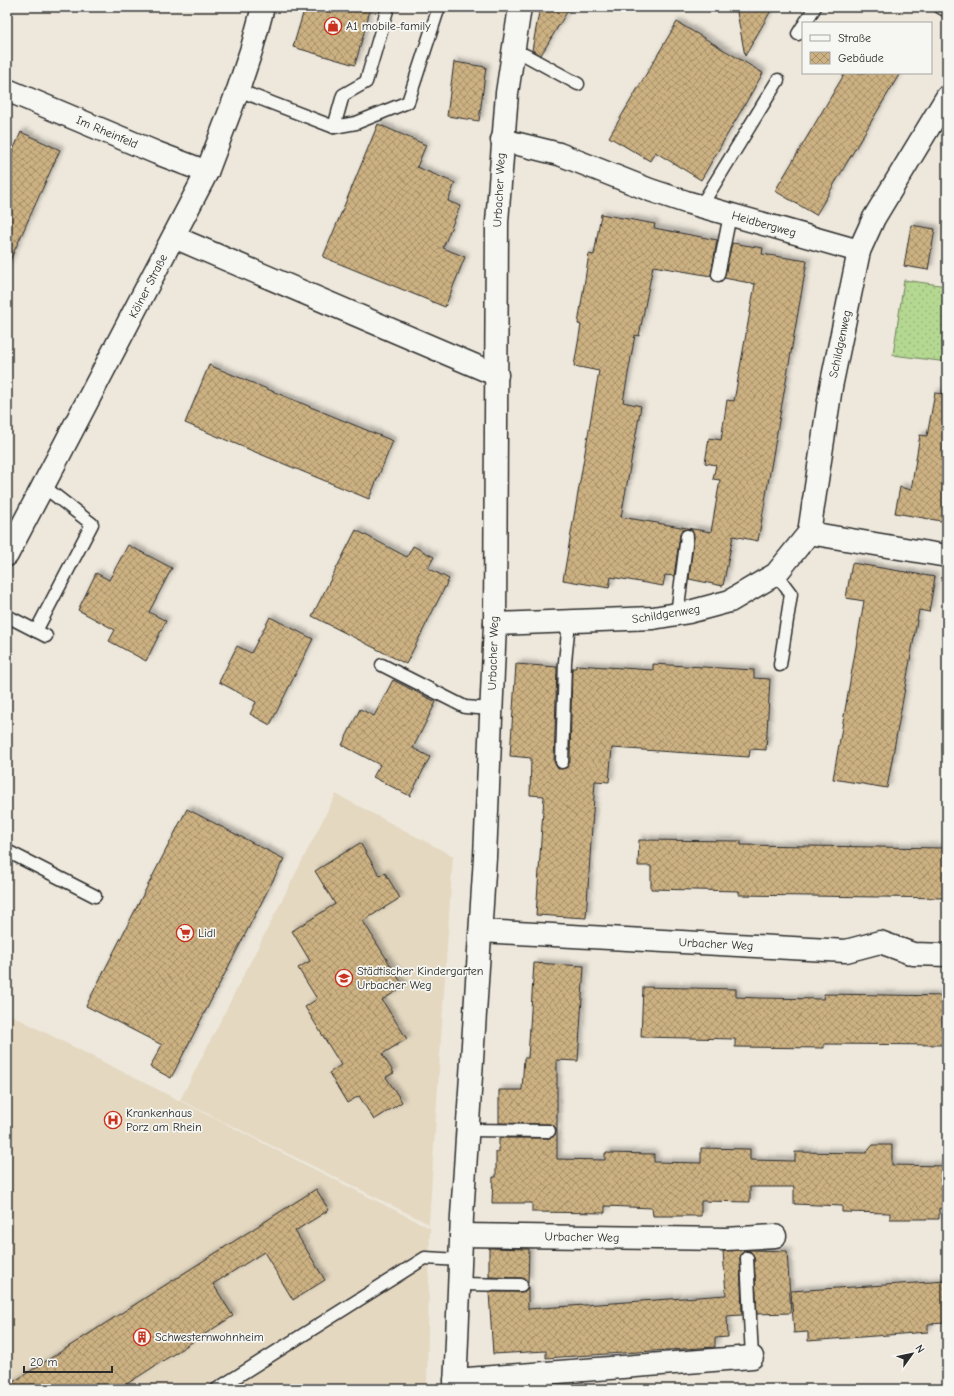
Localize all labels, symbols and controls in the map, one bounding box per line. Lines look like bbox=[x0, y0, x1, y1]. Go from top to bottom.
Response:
shop icon: A1 mobile-family bbox=[323, 16, 343, 36]
place label: A1 mobile-family bbox=[346, 19, 431, 33]
legend bbox=[802, 22, 932, 74]
text: Straße bbox=[838, 31, 871, 45]
text: Gebäude bbox=[838, 51, 884, 65]
street label: Im Rheinfeld bbox=[74, 113, 140, 151]
street label: Urbacher Weg bbox=[490, 152, 508, 228]
street label: Heidbergweg bbox=[730, 208, 798, 240]
street label: Kölner Straße bbox=[126, 252, 170, 320]
street label: Schildgenweg bbox=[826, 309, 854, 379]
street label: Schildgenweg bbox=[631, 602, 701, 626]
street label: Urbacher Weg bbox=[485, 615, 501, 691]
supermarket icon: Lidl bbox=[175, 923, 195, 943]
place label: Lidl bbox=[198, 926, 216, 940]
street label: Urbacher Weg bbox=[678, 935, 754, 953]
place label: Städtischer Kindergarten Urbacher Weg bbox=[357, 964, 483, 992]
school or university icon: Städtischer Kindergarten Urbacher Weg bbox=[334, 968, 354, 988]
place label: Krankenhaus Porz am Rhein bbox=[126, 1106, 202, 1134]
hospital icon: Krankenhaus Porz am Rhein bbox=[103, 1110, 123, 1130]
street label: Urbacher Weg bbox=[545, 1229, 619, 1245]
building icon: Schwesternwohnheim bbox=[132, 1327, 152, 1347]
place label: Schwesternwohnheim bbox=[155, 1330, 264, 1344]
north arrow bbox=[892, 1334, 932, 1374]
text: N bbox=[913, 1342, 927, 1355]
scale bar bbox=[24, 1348, 112, 1374]
text: 20 m bbox=[30, 1355, 58, 1369]

